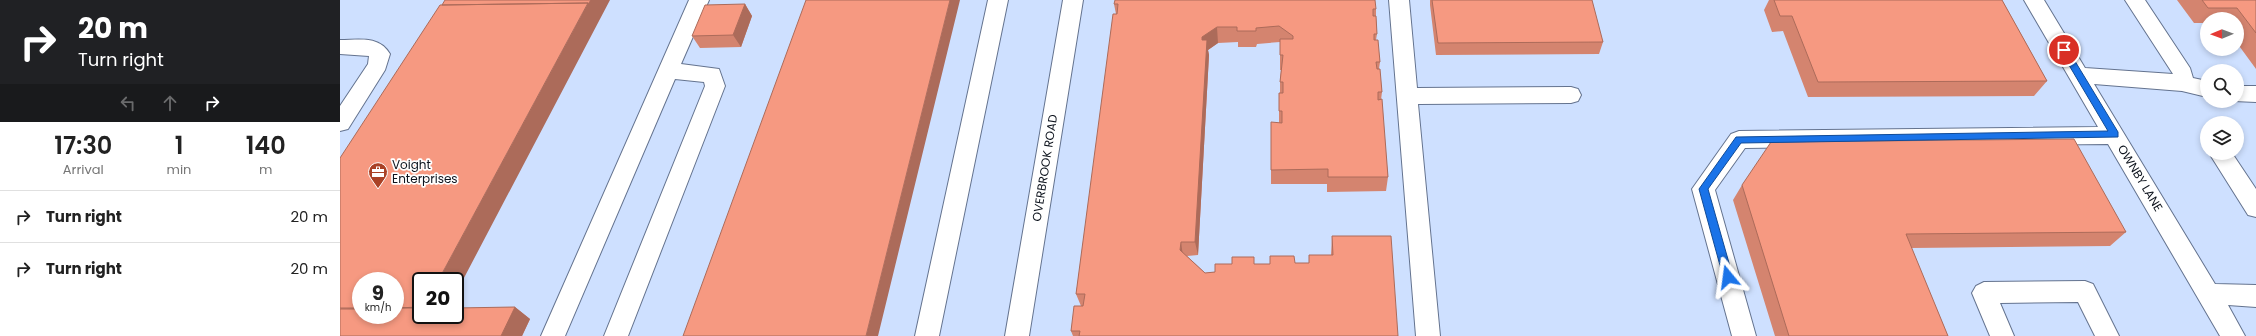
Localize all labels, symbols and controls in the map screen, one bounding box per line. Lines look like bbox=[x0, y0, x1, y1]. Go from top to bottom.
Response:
text: 20 m bbox=[78, 9, 148, 48]
north arrow bbox=[2200, 12, 2244, 56]
map controls bbox=[2200, 12, 2244, 160]
icon: right bbox=[12, 16, 64, 68]
pin bbox=[2047, 33, 2081, 67]
icon: arrive bbox=[2053, 39, 2075, 61]
text: Turn right bbox=[78, 47, 164, 72]
button: search bbox=[2200, 64, 2244, 108]
icon: left bbox=[117, 92, 139, 114]
icon: ahead bbox=[159, 92, 181, 114]
icon: right bbox=[201, 92, 223, 114]
street label: OVERBROOK ROAD bbox=[1028, 113, 1061, 223]
button: layers bbox=[2200, 116, 2244, 160]
text: 17:30 bbox=[54, 129, 112, 162]
text: 1 bbox=[175, 129, 183, 162]
text: 140 bbox=[246, 129, 286, 162]
street label: OWNBY LANE bbox=[2114, 141, 2167, 214]
place label: Voight Enterprises bbox=[392, 156, 458, 187]
text: Arrival bbox=[63, 160, 104, 179]
text: min bbox=[167, 160, 191, 179]
text: m bbox=[259, 160, 272, 179]
office icon: Voight Enterprises bbox=[367, 161, 389, 189]
icon: right bbox=[12, 206, 34, 228]
text: Turn right bbox=[46, 206, 122, 227]
text: 20 m bbox=[290, 206, 328, 227]
position arrow bbox=[1707, 256, 1749, 298]
icon: right bbox=[12, 258, 34, 280]
text: Turn right bbox=[46, 258, 122, 279]
text: 20 m bbox=[290, 258, 328, 279]
speed limit sign: 20 bbox=[412, 272, 464, 324]
text: 9 bbox=[372, 279, 384, 307]
text: km/h bbox=[365, 300, 391, 315]

